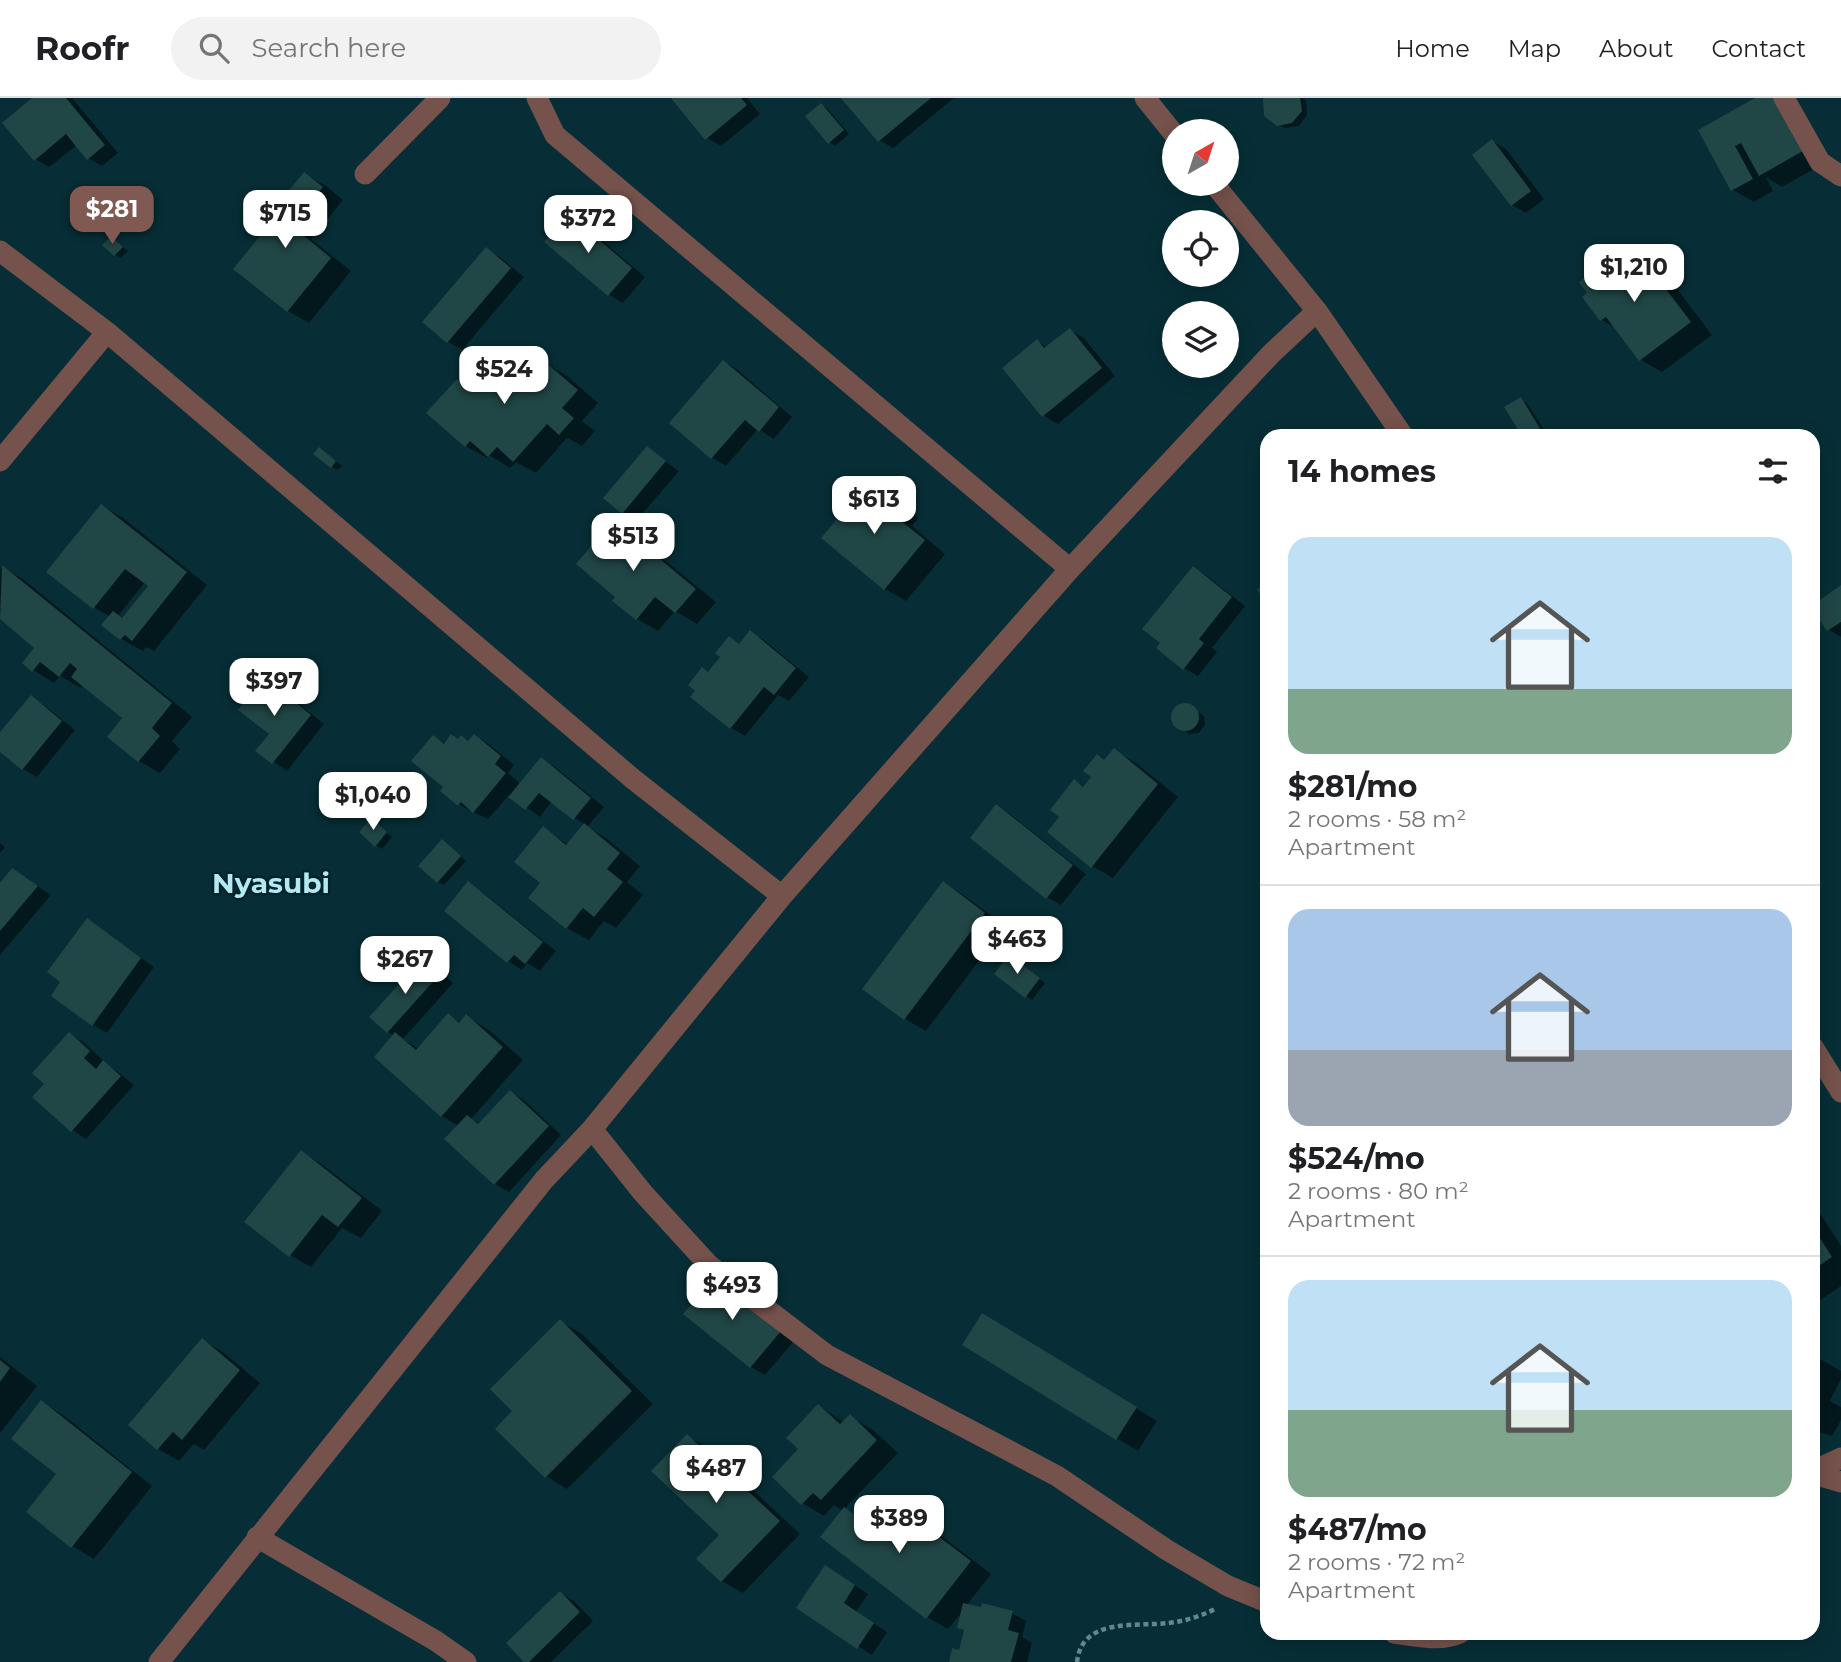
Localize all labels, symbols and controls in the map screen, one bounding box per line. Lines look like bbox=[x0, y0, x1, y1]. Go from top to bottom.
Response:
search box bbox=[171, 17, 661, 80]
text: Roofr bbox=[35, 28, 129, 68]
icon: search bbox=[195, 29, 233, 67]
text: Search here bbox=[251, 32, 406, 64]
text: Home bbox=[1395, 34, 1470, 63]
text: Map bbox=[1508, 34, 1561, 63]
text: About bbox=[1599, 34, 1673, 63]
text: Contact bbox=[1711, 34, 1806, 63]
north arrow bbox=[1162, 119, 1239, 196]
map controls bbox=[1162, 119, 1239, 378]
pin: $281 bbox=[71, 186, 153, 246]
pin: $715 bbox=[244, 190, 326, 250]
text: $281 bbox=[86, 195, 138, 223]
pin: $372 bbox=[547, 195, 629, 255]
text: $715 bbox=[259, 199, 311, 227]
text: $372 bbox=[560, 204, 616, 232]
button: locate bbox=[1162, 210, 1239, 287]
pin: $1,210 bbox=[1577, 244, 1691, 304]
text: $1,210 bbox=[1600, 253, 1668, 281]
button: layers bbox=[1162, 301, 1239, 378]
pin: $524 bbox=[463, 346, 545, 406]
text: $524 bbox=[475, 355, 533, 383]
icon: filters bbox=[1754, 452, 1792, 490]
text: 14 homes bbox=[1288, 453, 1436, 490]
pin: $613 bbox=[833, 476, 915, 536]
text: $613 bbox=[848, 485, 900, 513]
pin: $513 bbox=[592, 514, 674, 573]
text: $513 bbox=[608, 522, 659, 550]
icon: home bbox=[1477, 582, 1603, 708]
pin: $397 bbox=[233, 658, 315, 718]
text: $397 bbox=[245, 667, 303, 695]
text: $281/mo bbox=[1288, 768, 1418, 805]
pin: $1,040 bbox=[316, 772, 430, 832]
text: $1,040 bbox=[335, 781, 411, 809]
text: 2 rooms · 58 m² bbox=[1288, 805, 1466, 833]
text: Apartment bbox=[1288, 833, 1416, 861]
district label: Nyasubi bbox=[212, 866, 330, 900]
pin: $463 bbox=[976, 916, 1058, 976]
text: $463 bbox=[987, 925, 1047, 953]
pin: $267 bbox=[364, 936, 446, 996]
text: $267 bbox=[376, 945, 434, 973]
icon: home bbox=[1477, 954, 1603, 1080]
text: $524/mo bbox=[1288, 1140, 1425, 1177]
text: 2 rooms · 80 m² bbox=[1288, 1177, 1469, 1205]
text: Apartment bbox=[1288, 1205, 1416, 1233]
pin: $493 bbox=[691, 1262, 773, 1322]
text: $493 bbox=[703, 1271, 761, 1299]
icon: home bbox=[1477, 1325, 1603, 1451]
pin: $487 bbox=[675, 1446, 757, 1505]
text: $487 bbox=[686, 1454, 746, 1482]
pin: $389 bbox=[858, 1496, 940, 1555]
text: $389 bbox=[870, 1504, 928, 1532]
text: $487/mo bbox=[1288, 1511, 1427, 1548]
text: 2 rooms · 72 m² bbox=[1288, 1548, 1465, 1576]
text: Apartment bbox=[1288, 1576, 1416, 1604]

